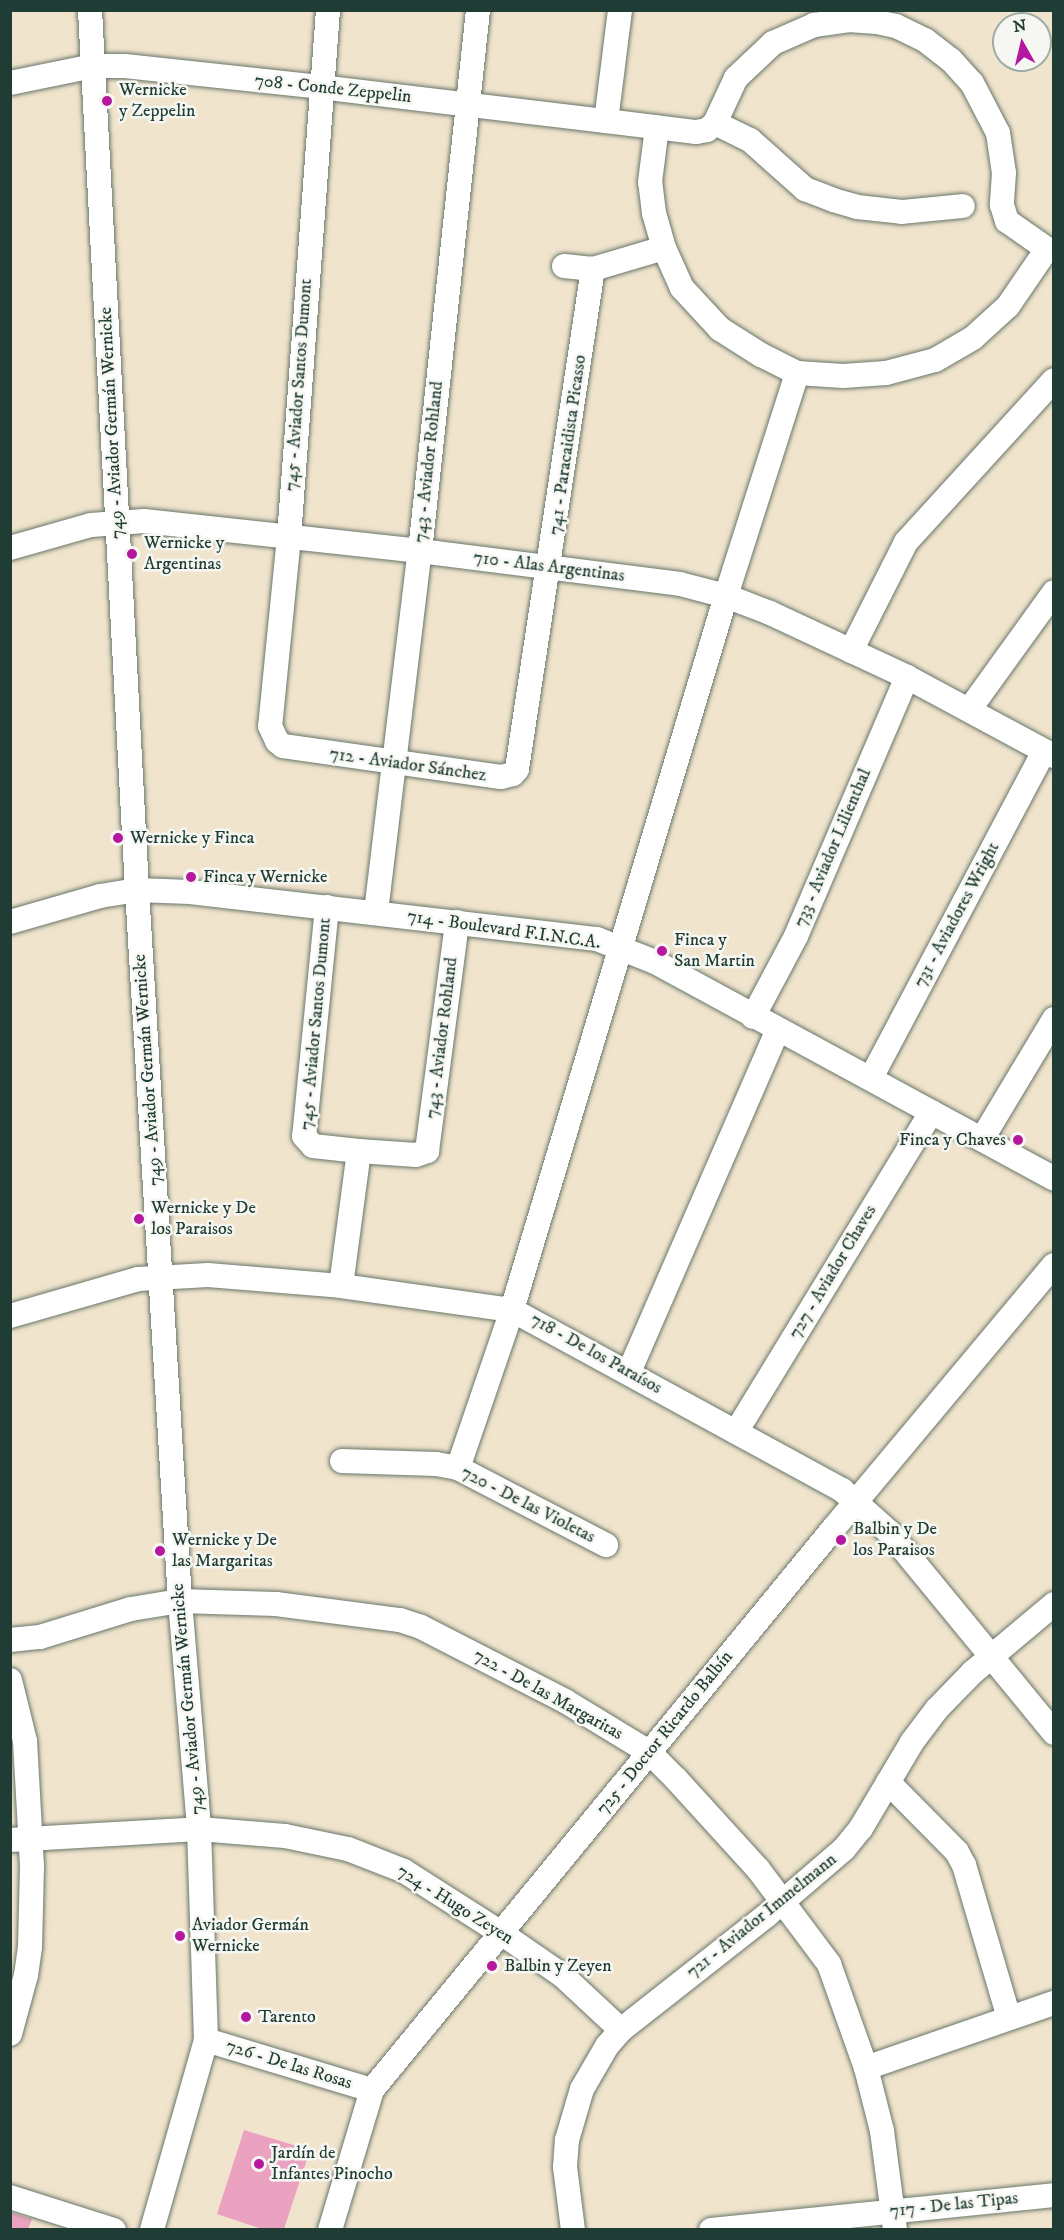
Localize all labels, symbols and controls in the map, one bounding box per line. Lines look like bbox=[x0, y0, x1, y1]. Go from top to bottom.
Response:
north arrow bbox=[992, 12, 1052, 72]
text: N bbox=[1012, 15, 1028, 37]
street label: 708 - Conde Zeppelin bbox=[254, 70, 412, 108]
place label: Wernicke y Zeppelin bbox=[119, 80, 195, 122]
marker: Wernicke y Zeppelin bbox=[100, 94, 114, 108]
street label: 745 - Aviador Santos Dumont bbox=[281, 278, 317, 492]
street label: 749 - Aviador Germán Wernicke bbox=[95, 307, 129, 539]
street label: 741 - Paracaidista Picasso bbox=[545, 353, 591, 537]
street label: 743 - Aviador Rohland bbox=[410, 380, 448, 544]
place label: Wernicke y Argentinas bbox=[144, 533, 224, 576]
marker: Wernicke y Argentinas bbox=[125, 547, 139, 561]
street label: 710 - Alas Argentinas bbox=[472, 547, 626, 587]
street label: 712 - Aviador Sánchez bbox=[328, 743, 488, 787]
street label: 733 - Aviador Lilienthal bbox=[790, 765, 876, 931]
place label: Wernicke y Finca bbox=[130, 827, 254, 849]
marker: Wernicke y Finca bbox=[111, 831, 125, 845]
street label: 731 - Aviadores Wright bbox=[910, 839, 1004, 991]
place label: Finca y Wernicke bbox=[203, 866, 327, 888]
marker: Finca y Wernicke bbox=[184, 870, 198, 884]
street label: 714 - Boulevard F.I.N.C.A. bbox=[406, 906, 602, 954]
street label: 745 - Aviador Santos Dumont bbox=[296, 917, 336, 1131]
place label: Finca y San Martin bbox=[674, 930, 755, 972]
marker: Finca y San Martin bbox=[655, 944, 669, 958]
street label: 749 - Aviador Germán Wernicke bbox=[129, 953, 167, 1187]
street label: 743 - Aviador Rohland bbox=[421, 956, 463, 1120]
place label: Finca y Chaves bbox=[899, 1129, 1006, 1151]
marker: Finca y Chaves bbox=[1011, 1133, 1025, 1147]
place label: Wernicke y De los Paraisos bbox=[151, 1198, 256, 1240]
street label: 727 - Aviador Chaves bbox=[785, 1201, 881, 1343]
marker: Wernicke y De los Paraisos bbox=[132, 1212, 146, 1226]
street label: 718 - De los Paraísos bbox=[527, 1309, 665, 1399]
street label: 720 - De las Violetas bbox=[457, 1462, 599, 1548]
place label: Balbin y De los Paraisos bbox=[853, 1519, 937, 1562]
place label: Wernicke y De las Margaritas bbox=[172, 1530, 277, 1572]
marker: Balbin y De los Paraisos bbox=[834, 1533, 848, 1547]
marker: Wernicke y De las Margaritas bbox=[153, 1544, 167, 1558]
street label: 749 - Aviador Germán Wernicke bbox=[167, 1582, 209, 1816]
street label: 722 - De las Margaritas bbox=[469, 1645, 627, 1745]
street label: 725 - Doctor Ricardo Balbín bbox=[592, 1647, 738, 1819]
street label: 721 - Aviador Immelmann bbox=[683, 1849, 841, 1983]
street label: 724 - Hugo Zeyen bbox=[393, 1861, 517, 1949]
place label: Aviador Germán Wernicke bbox=[192, 1915, 309, 1958]
marker: Aviador Germán Wernicke bbox=[173, 1929, 187, 1943]
place label: Balbin y Zeyen bbox=[504, 1955, 612, 1977]
marker: Balbin y Zeyen bbox=[485, 1959, 499, 1973]
place label: Tarento bbox=[258, 2006, 316, 2028]
marker: Tarento bbox=[239, 2010, 253, 2024]
street label: 726 - De las Rosas bbox=[223, 2036, 355, 2094]
place label: Jardín de Infantes Pinocho bbox=[271, 2143, 393, 2186]
marker: Jardín de Infantes Pinocho bbox=[252, 2157, 266, 2171]
street label: 717 - De las Tipas bbox=[889, 2188, 1019, 2222]

